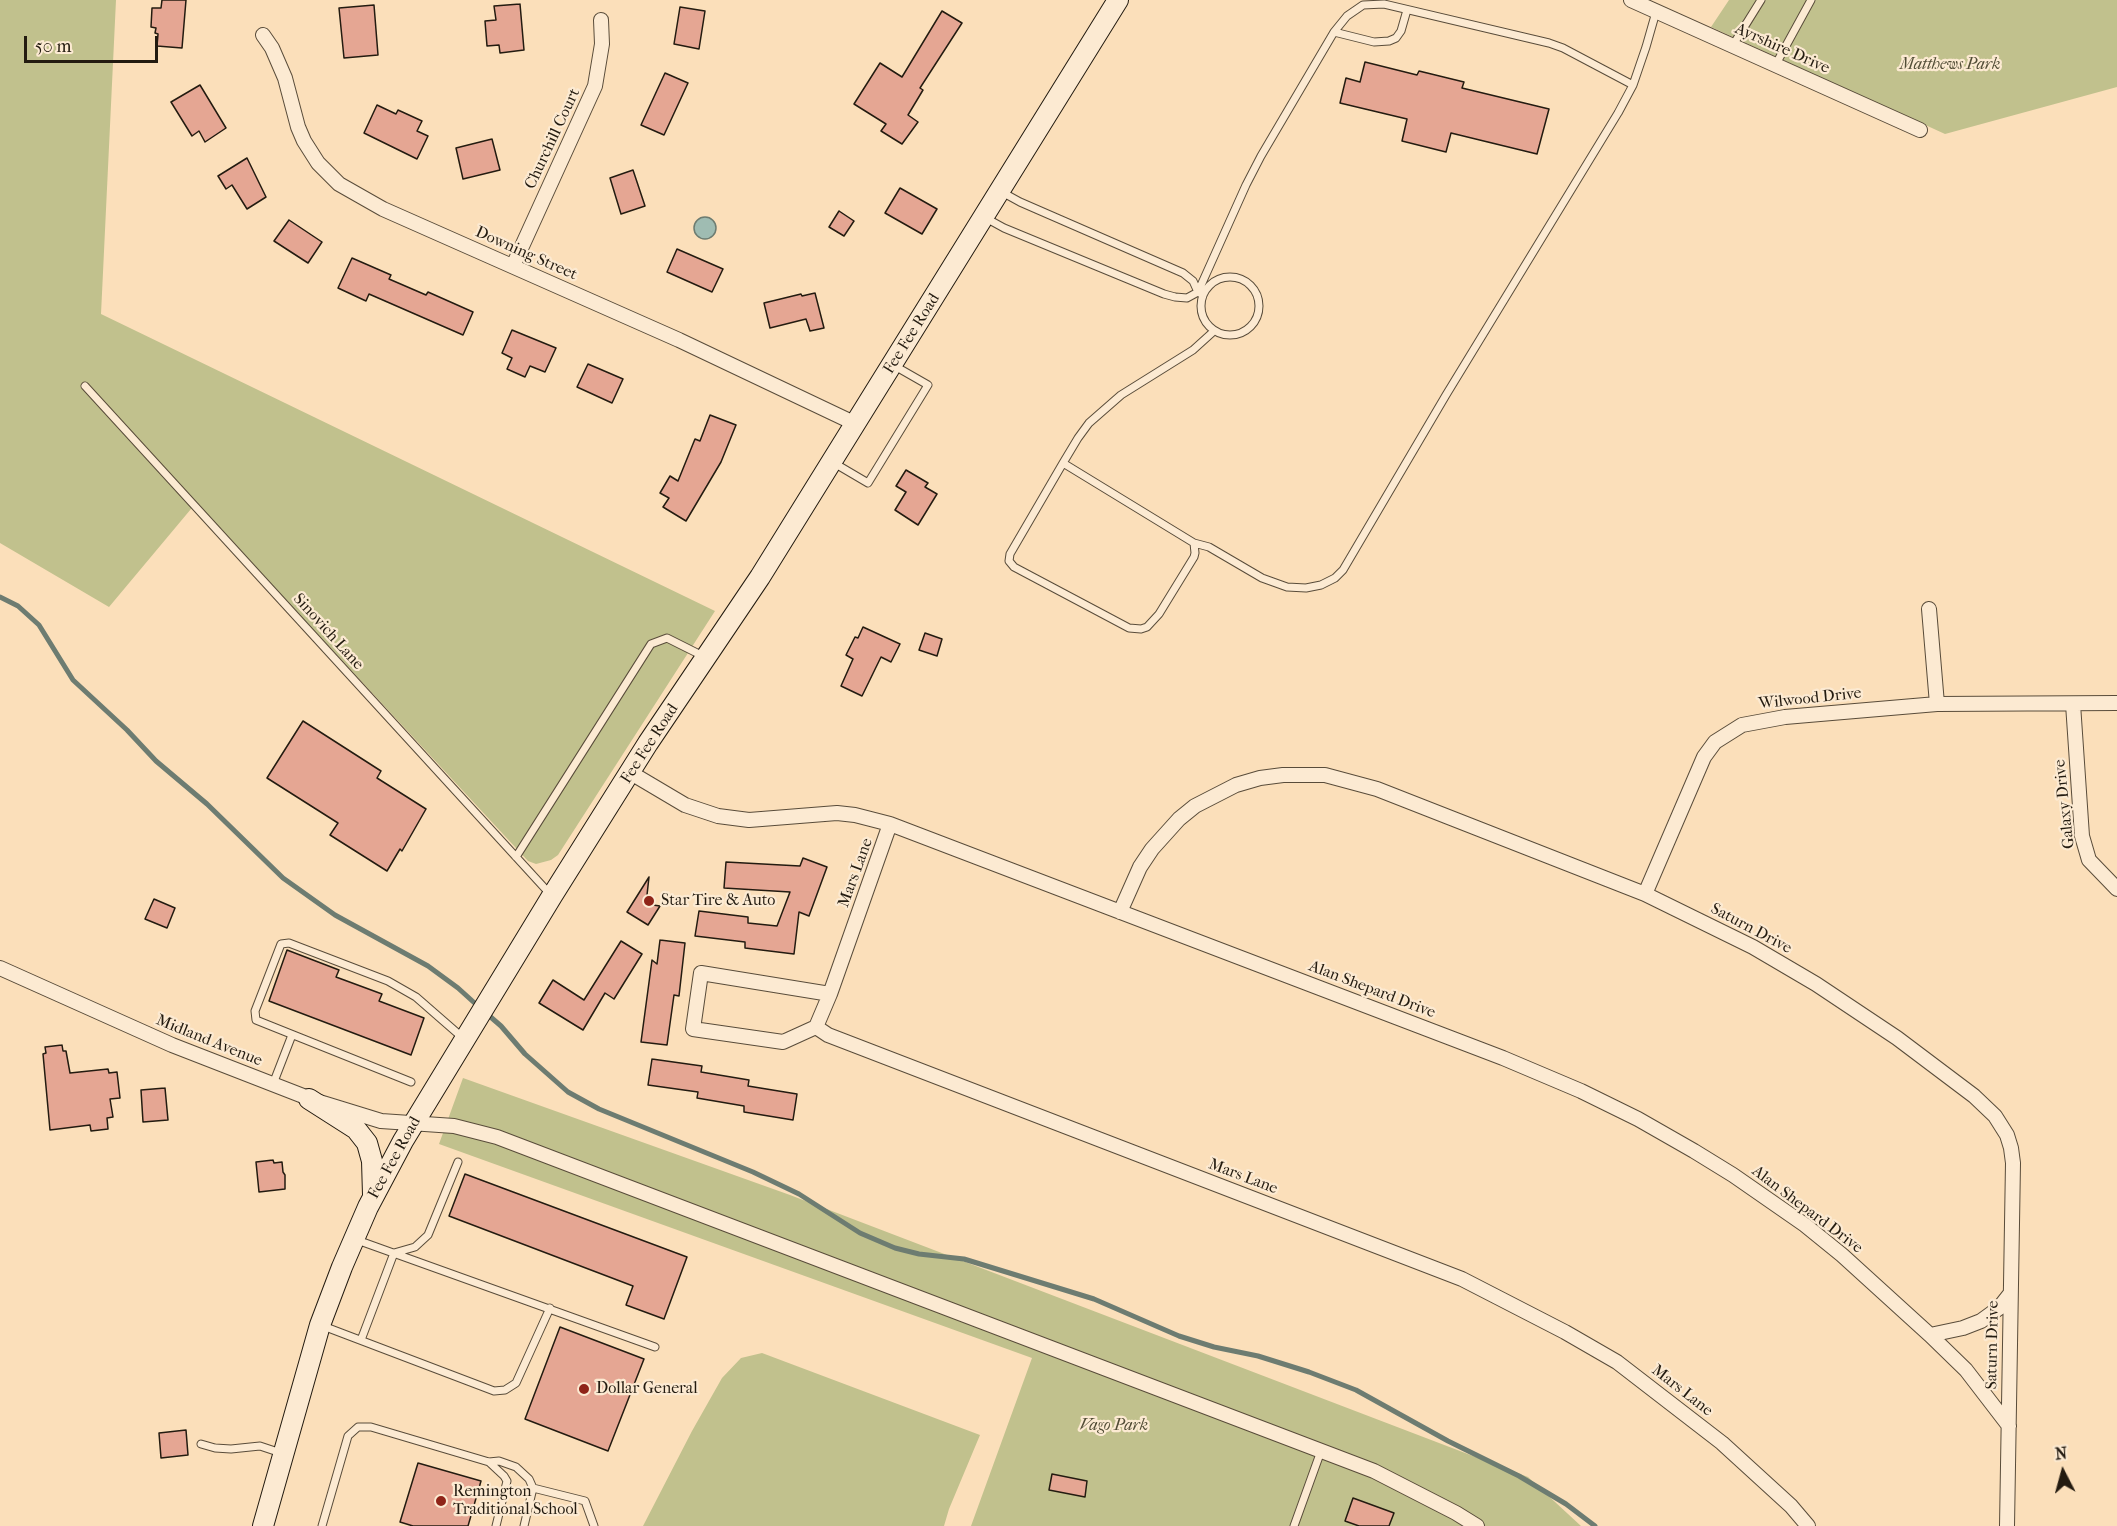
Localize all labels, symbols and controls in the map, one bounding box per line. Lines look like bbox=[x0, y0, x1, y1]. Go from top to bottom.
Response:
street label: Ayrshire Drive bbox=[1732, 20, 1832, 78]
scale bar bbox=[27, 24, 160, 62]
text: 50 m bbox=[35, 36, 71, 57]
park label: Matthews Park bbox=[1900, 55, 2000, 75]
street label: Churchill Court bbox=[521, 86, 585, 192]
street label: Downing Street bbox=[472, 223, 580, 285]
street label: Fee Fee Road bbox=[880, 290, 944, 378]
street label: Sinovich Lane bbox=[289, 590, 367, 674]
street label: Wilwood Drive bbox=[1757, 684, 1863, 714]
street label: Fee Fee Road bbox=[617, 701, 683, 787]
street label: Galaxy Drive bbox=[2051, 758, 2079, 850]
street label: Mars Lane bbox=[835, 836, 877, 910]
place label: Star Tire & Auto bbox=[661, 891, 775, 911]
marker: Star Tire & Auto bbox=[642, 894, 656, 908]
street label: Saturn Drive bbox=[1707, 900, 1795, 958]
street label: Alan Shepard Drive bbox=[1306, 957, 1438, 1023]
street label: Midland Avenue bbox=[153, 1011, 265, 1071]
street label: Fee Fee Road bbox=[365, 1113, 425, 1203]
street label: Mars Lane bbox=[1206, 1155, 1280, 1199]
street label: Alan Shepard Drive bbox=[1748, 1162, 1866, 1258]
street label: Saturn Drive bbox=[1983, 1300, 2003, 1390]
street label: Mars Lane bbox=[1648, 1361, 1716, 1421]
place label: Dollar General bbox=[596, 1379, 698, 1399]
marker: Dollar General bbox=[577, 1382, 591, 1396]
park label: Vago Park bbox=[1080, 1416, 1148, 1436]
north arrow bbox=[2033, 1442, 2093, 1502]
text: N bbox=[2054, 1444, 2068, 1464]
place label: Remington Traditional School bbox=[453, 1482, 578, 1520]
marker: Remington Traditional School bbox=[434, 1494, 448, 1508]

